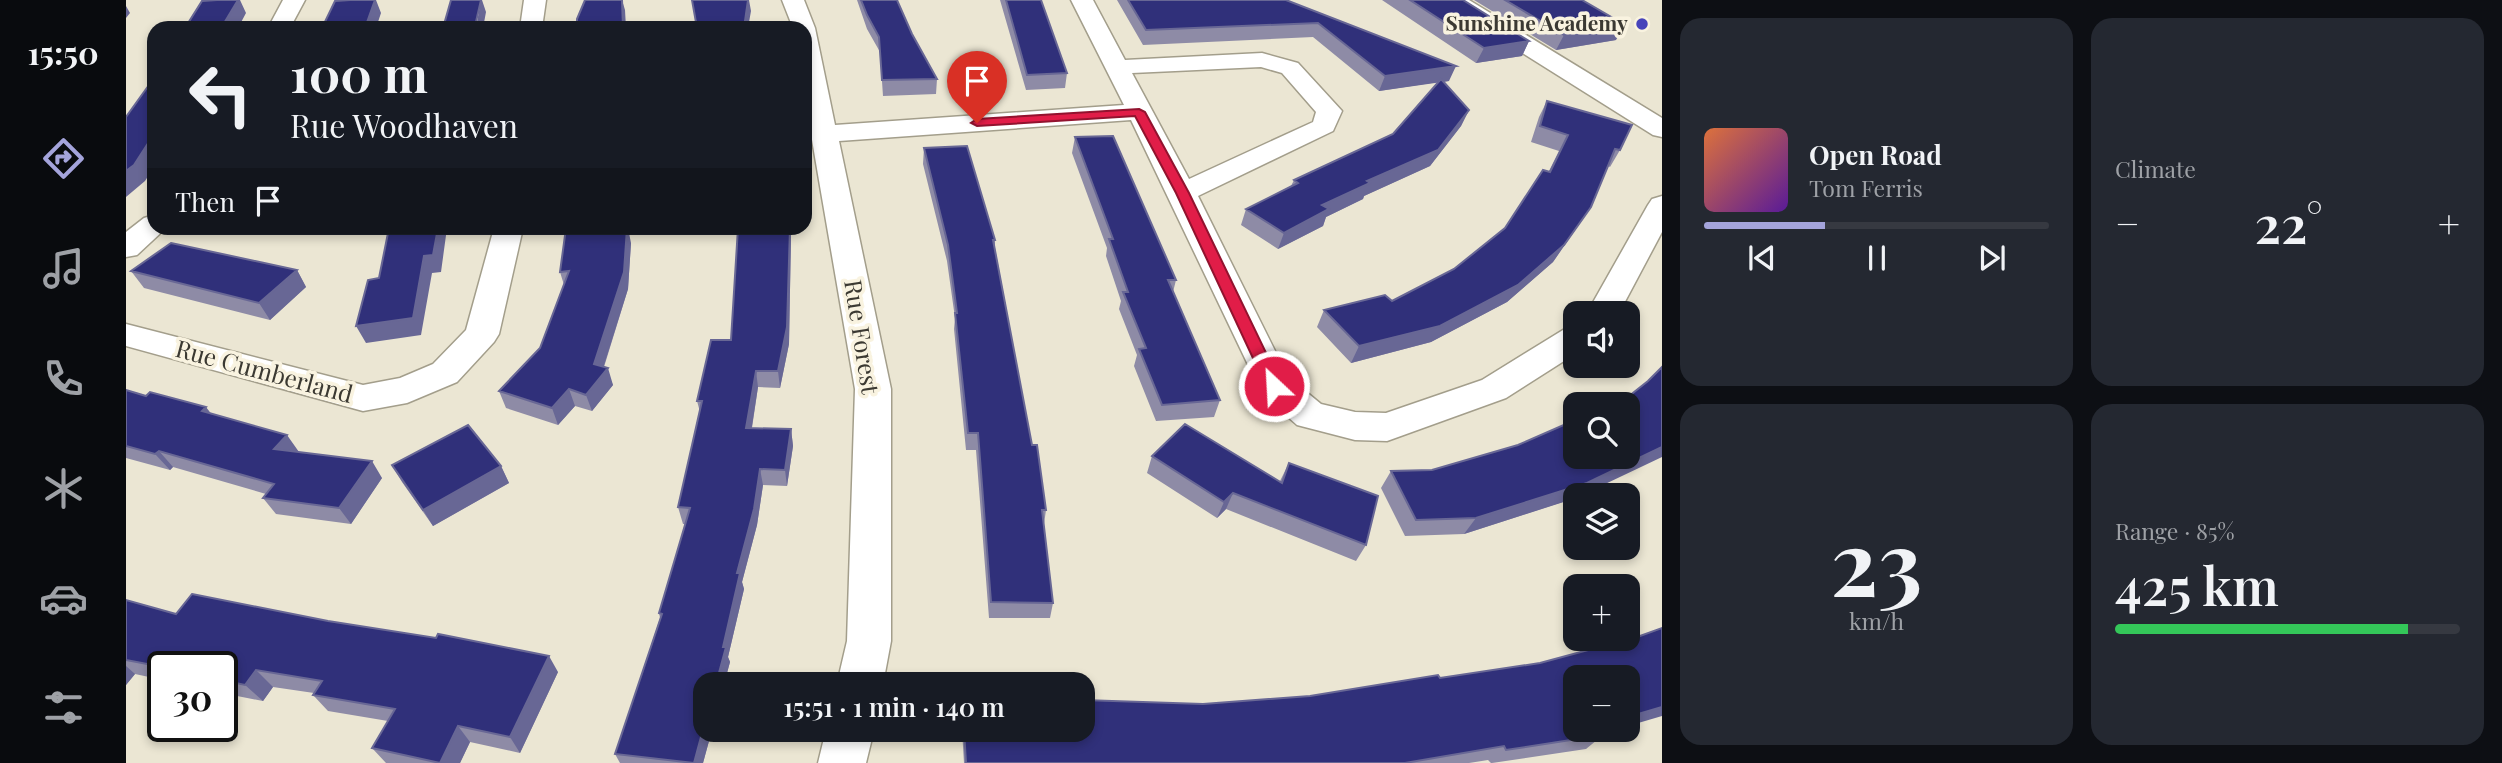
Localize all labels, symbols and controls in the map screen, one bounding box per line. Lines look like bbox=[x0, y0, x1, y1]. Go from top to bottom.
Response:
place label: Sunshine Academy bbox=[1445, 8, 1628, 36]
marker: Sunshine Academy bbox=[1634, 16, 1650, 32]
text: 15:50 bbox=[27, 30, 99, 73]
text: 100 m bbox=[290, 40, 428, 105]
icon: left bbox=[175, 49, 266, 140]
pin bbox=[947, 51, 1007, 123]
icon: arrive bbox=[958, 62, 996, 100]
text: Rue Woodhaven bbox=[290, 103, 518, 146]
icon: directions bbox=[39, 134, 88, 183]
text: Open Road bbox=[1809, 137, 1942, 172]
text: Climate bbox=[2115, 153, 2196, 184]
text: Tom Ferris bbox=[1809, 172, 1923, 203]
icon: arrive bbox=[249, 182, 287, 220]
text: Then bbox=[175, 184, 235, 219]
text: 22° bbox=[2255, 188, 2323, 257]
text: − bbox=[2115, 197, 2140, 248]
text: + bbox=[2438, 197, 2460, 248]
icon: previous bbox=[1743, 239, 1781, 277]
icon: pause bbox=[1858, 239, 1896, 277]
icon: next bbox=[1973, 239, 2011, 277]
icon: music bbox=[39, 244, 88, 293]
street label: Rue Forest bbox=[838, 277, 888, 397]
map controls bbox=[1563, 301, 1640, 742]
button: sound bbox=[1563, 301, 1640, 378]
street label: Rue Cumberland bbox=[172, 331, 357, 409]
position arrow bbox=[1237, 349, 1311, 423]
icon: phone bbox=[39, 354, 88, 403]
button: search bbox=[1563, 392, 1640, 469]
icon: climate bbox=[39, 464, 88, 513]
button: layers bbox=[1563, 483, 1640, 560]
text: 23 bbox=[1830, 499, 1923, 620]
text: Range · 85% bbox=[2115, 515, 2235, 546]
text: 425 km bbox=[2115, 550, 2279, 619]
icon: car bbox=[39, 574, 88, 623]
button: + bbox=[1563, 574, 1640, 651]
text: km/h bbox=[1849, 605, 1904, 636]
speed limit sign: 30 bbox=[147, 651, 238, 742]
button: − bbox=[1563, 665, 1640, 742]
icon: filters bbox=[39, 683, 88, 732]
text: 15:51 · 1 min · 140 m bbox=[783, 689, 1005, 724]

